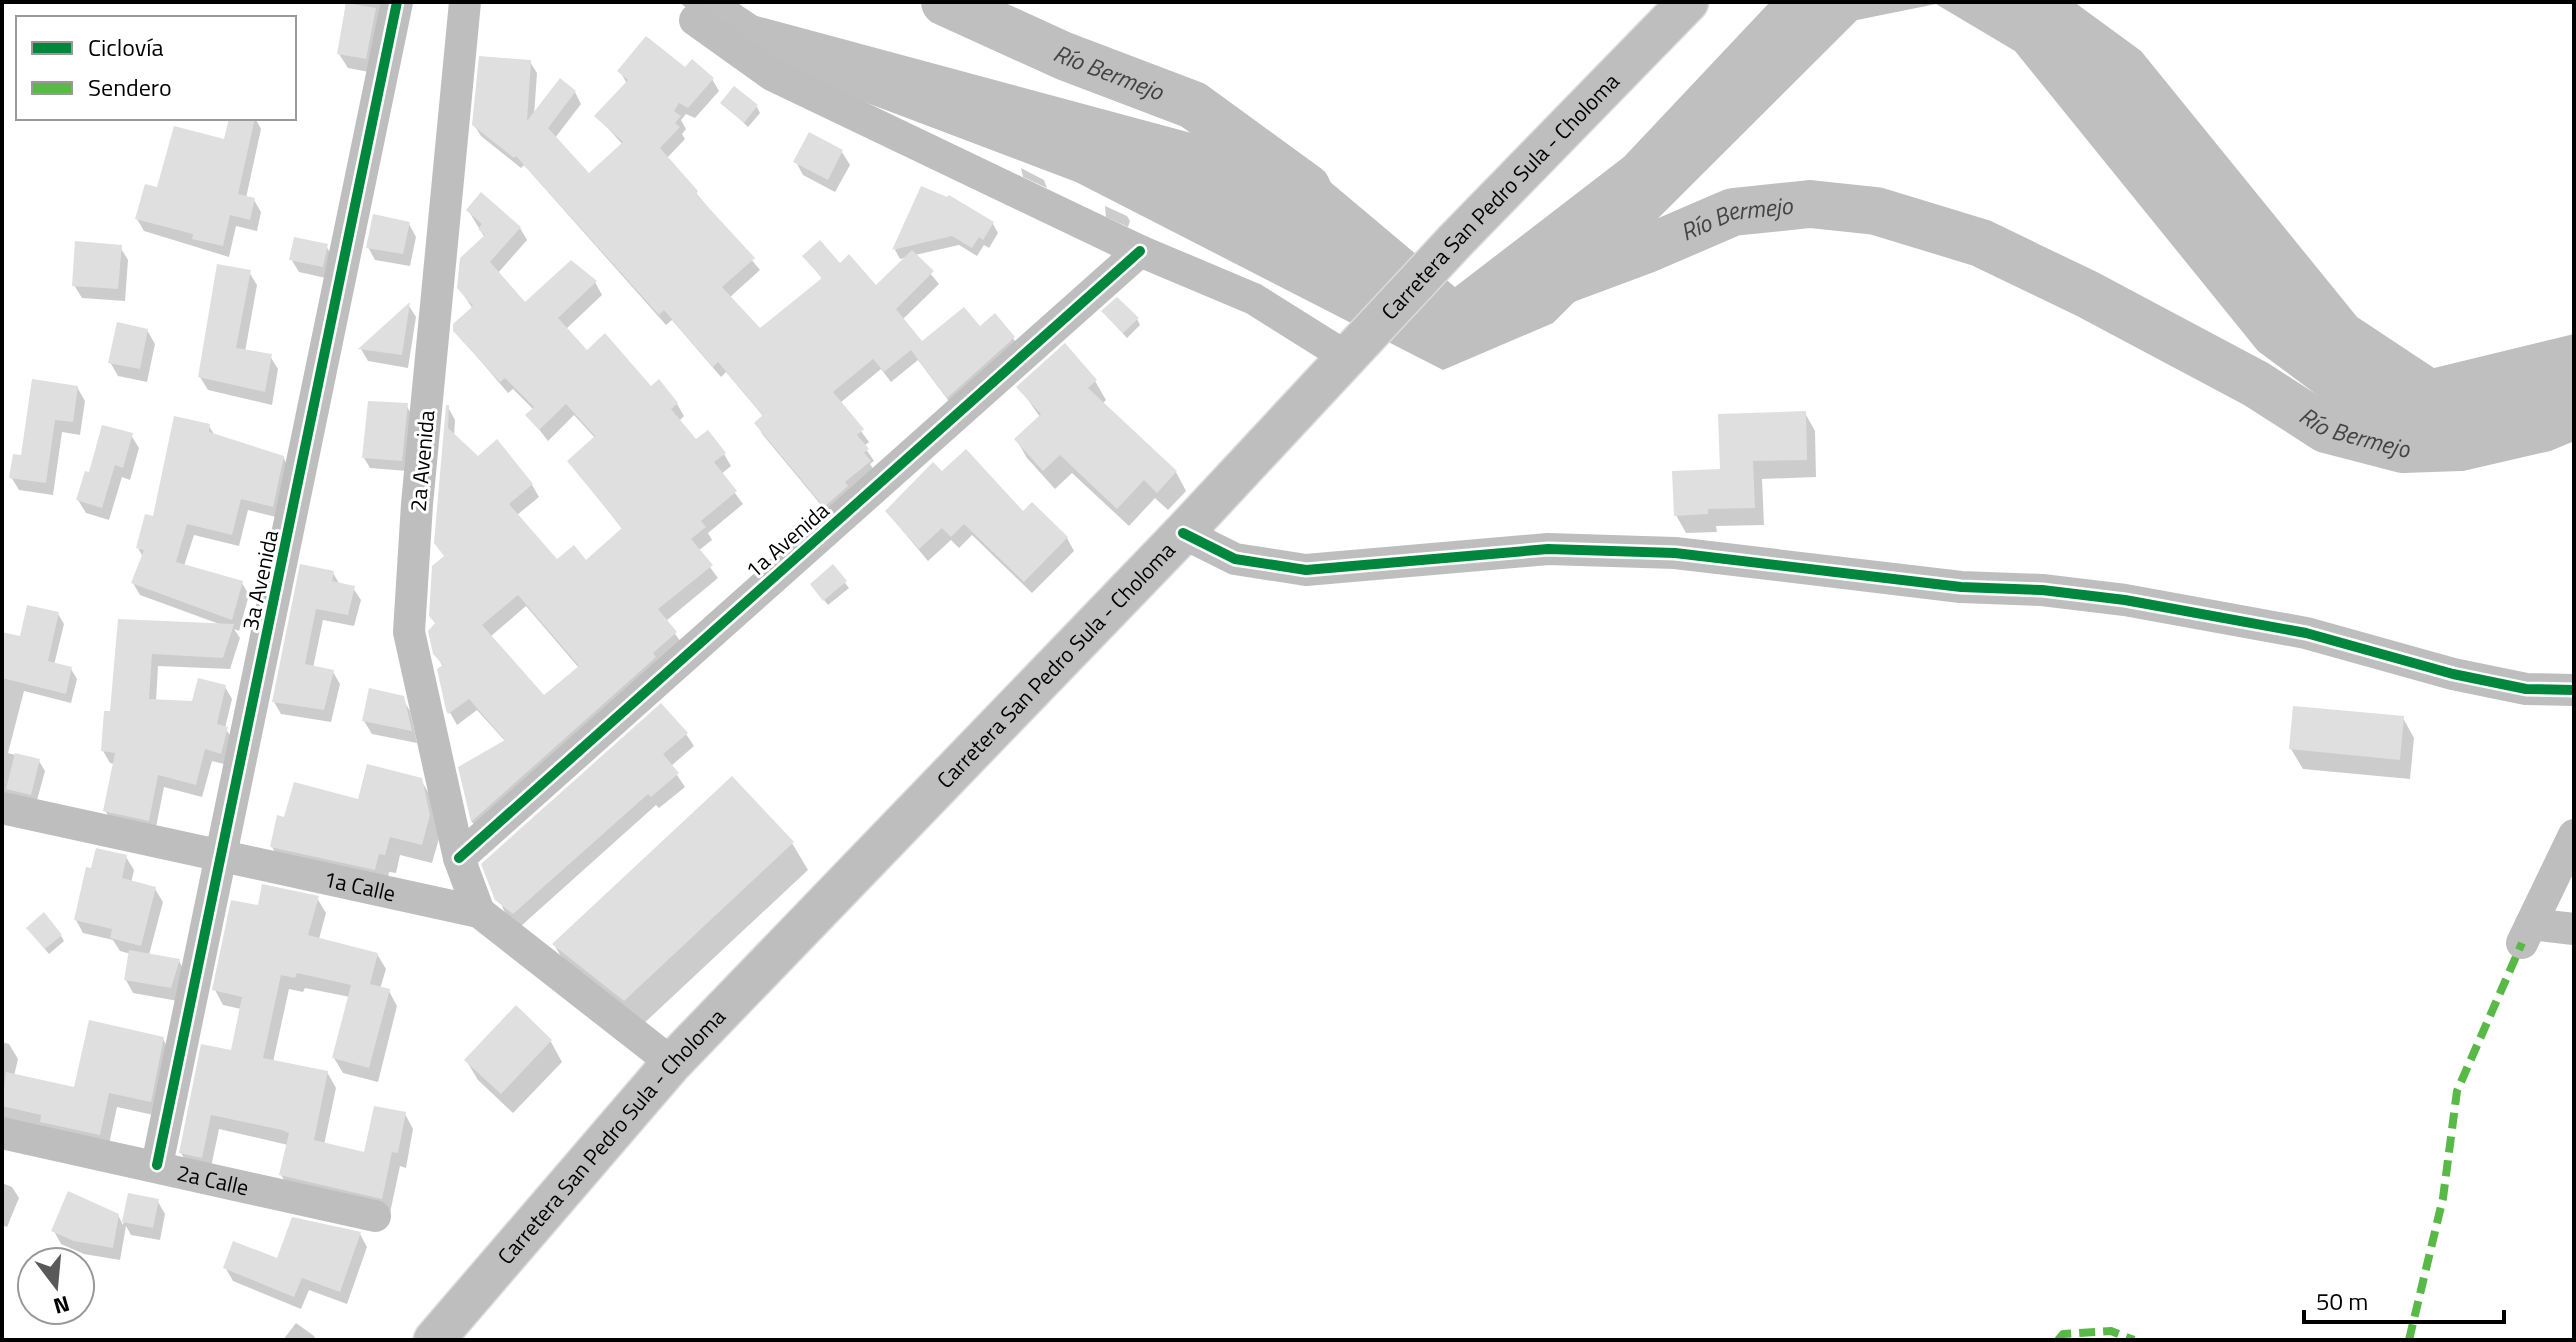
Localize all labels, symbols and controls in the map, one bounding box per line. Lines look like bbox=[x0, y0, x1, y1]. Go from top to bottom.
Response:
legend bbox=[16, 16, 296, 120]
text: Ciclovía bbox=[88, 29, 164, 65]
water label: Río Bermejo bbox=[1048, 35, 1170, 109]
street label: Carretera San Pedro Sula - Choloma bbox=[1373, 65, 1627, 327]
text: Sendero bbox=[88, 69, 172, 105]
water label: Río Bermejo bbox=[1675, 187, 1795, 249]
water label: Río Bermejo bbox=[2292, 397, 2411, 466]
street label: 2a Avenida bbox=[401, 409, 443, 513]
street label: 1a Avenida bbox=[737, 494, 837, 586]
street label: 3a Avenida bbox=[233, 527, 287, 633]
street label: Carretera San Pedro Sula - Choloma bbox=[928, 534, 1183, 796]
street label: 1a Calle bbox=[321, 862, 399, 910]
street label: Carretera San Pedro Sula - Choloma bbox=[489, 1000, 733, 1272]
street label: 2a Calle bbox=[174, 1155, 252, 1204]
north arrow bbox=[16, 1246, 96, 1326]
scale bar bbox=[2304, 1274, 2504, 1324]
text: 50 m bbox=[2316, 1283, 2368, 1319]
text: N bbox=[49, 1287, 74, 1324]

